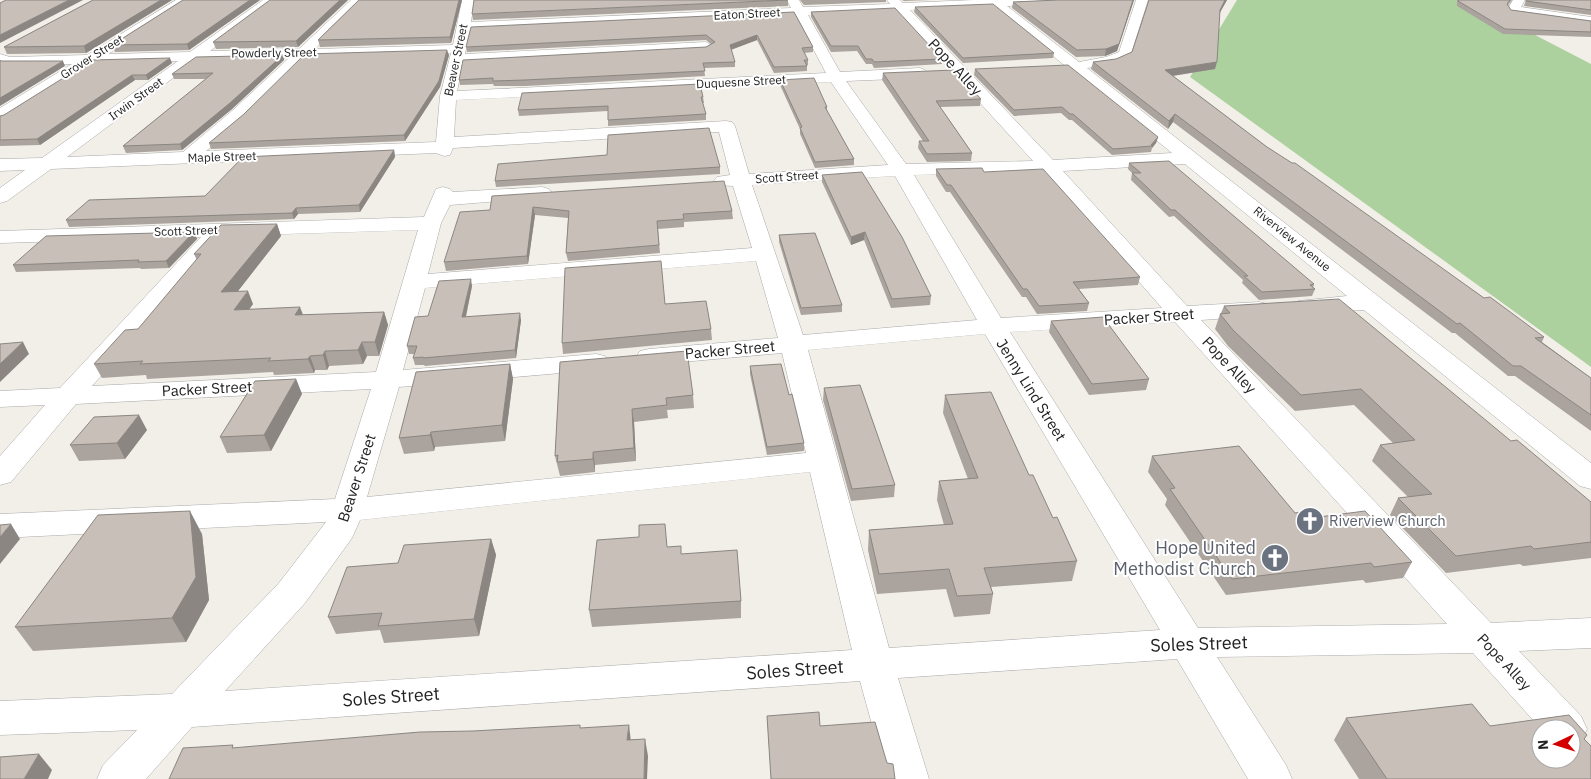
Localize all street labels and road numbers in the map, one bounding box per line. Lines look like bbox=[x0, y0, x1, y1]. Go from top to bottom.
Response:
street label: Eaton Street bbox=[713, 4, 781, 23]
street label: Beaver Street bbox=[441, 22, 470, 97]
street label: Grover Street bbox=[57, 31, 126, 82]
street label: Pope Alley bbox=[924, 34, 987, 99]
street label: Powderly Street bbox=[231, 44, 317, 61]
street label: Duquesne Street bbox=[696, 72, 786, 91]
street label: Irwin Street bbox=[105, 74, 166, 123]
street label: Maple Street bbox=[187, 148, 257, 165]
street label: Scott Street bbox=[755, 167, 819, 186]
street label: Riverview Avenue bbox=[1251, 203, 1334, 275]
street label: Scott Street bbox=[154, 222, 218, 239]
street label: Packer Street bbox=[1103, 304, 1195, 329]
street label: Pope Alley bbox=[1198, 332, 1261, 397]
street label: Jenny Lind Street bbox=[992, 335, 1070, 444]
street label: Packer Street bbox=[684, 336, 776, 363]
street label: Packer Street bbox=[161, 377, 253, 400]
street label: Beaver Street bbox=[333, 431, 380, 524]
street label: Pope Alley bbox=[1473, 629, 1536, 694]
street label: Soles Street bbox=[1150, 630, 1248, 657]
street label: Soles Street bbox=[745, 655, 845, 684]
street label: Soles Street bbox=[341, 682, 441, 711]

